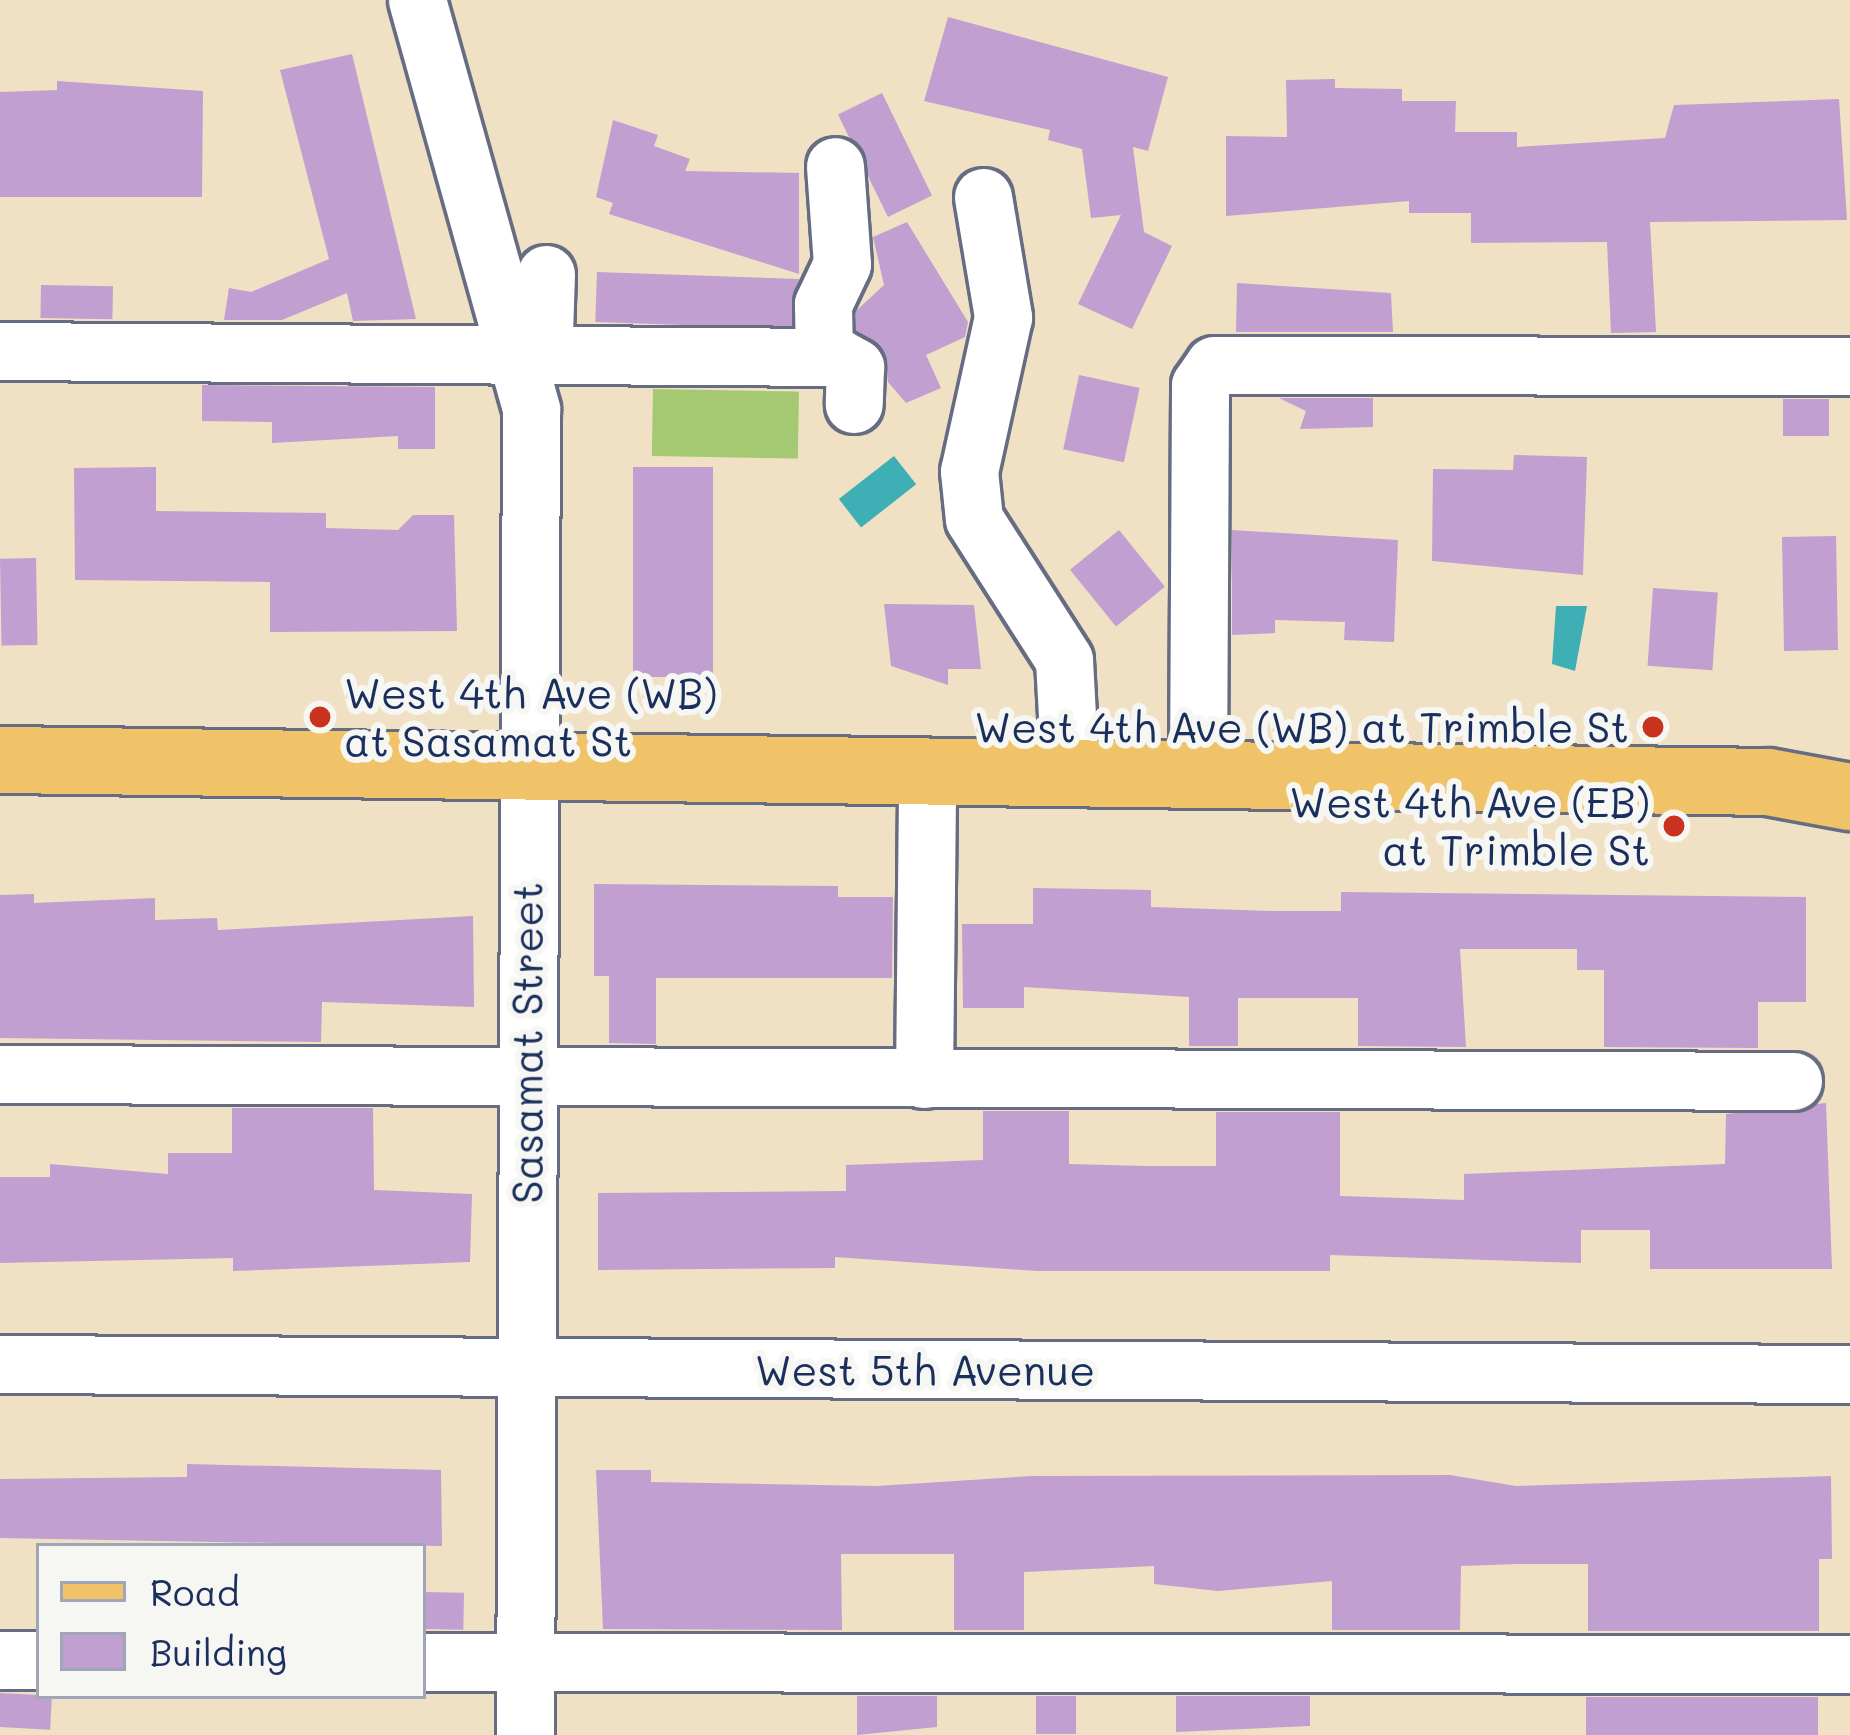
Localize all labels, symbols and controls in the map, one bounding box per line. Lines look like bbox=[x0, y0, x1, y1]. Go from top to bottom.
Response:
place label: West 4th Ave (WB) at Sasamat St bbox=[344, 668, 718, 766]
place label: West 4th Ave (WB) at Trimble St bbox=[974, 702, 1629, 752]
marker: West 4th Ave (WB) at Sasamat St bbox=[307, 704, 333, 730]
marker: West 4th Ave (WB) at Trimble St bbox=[1640, 714, 1666, 740]
place label: West 4th Ave (EB) at Trimble St bbox=[1289, 777, 1650, 876]
marker: West 4th Ave (EB) at Trimble St bbox=[1661, 813, 1687, 839]
street label: Sasamat Street bbox=[502, 882, 552, 1204]
street label: West 5th Avenue bbox=[755, 1345, 1095, 1395]
legend bbox=[36, 1543, 426, 1699]
text: Road bbox=[150, 1568, 240, 1615]
text: Building bbox=[150, 1628, 287, 1675]

